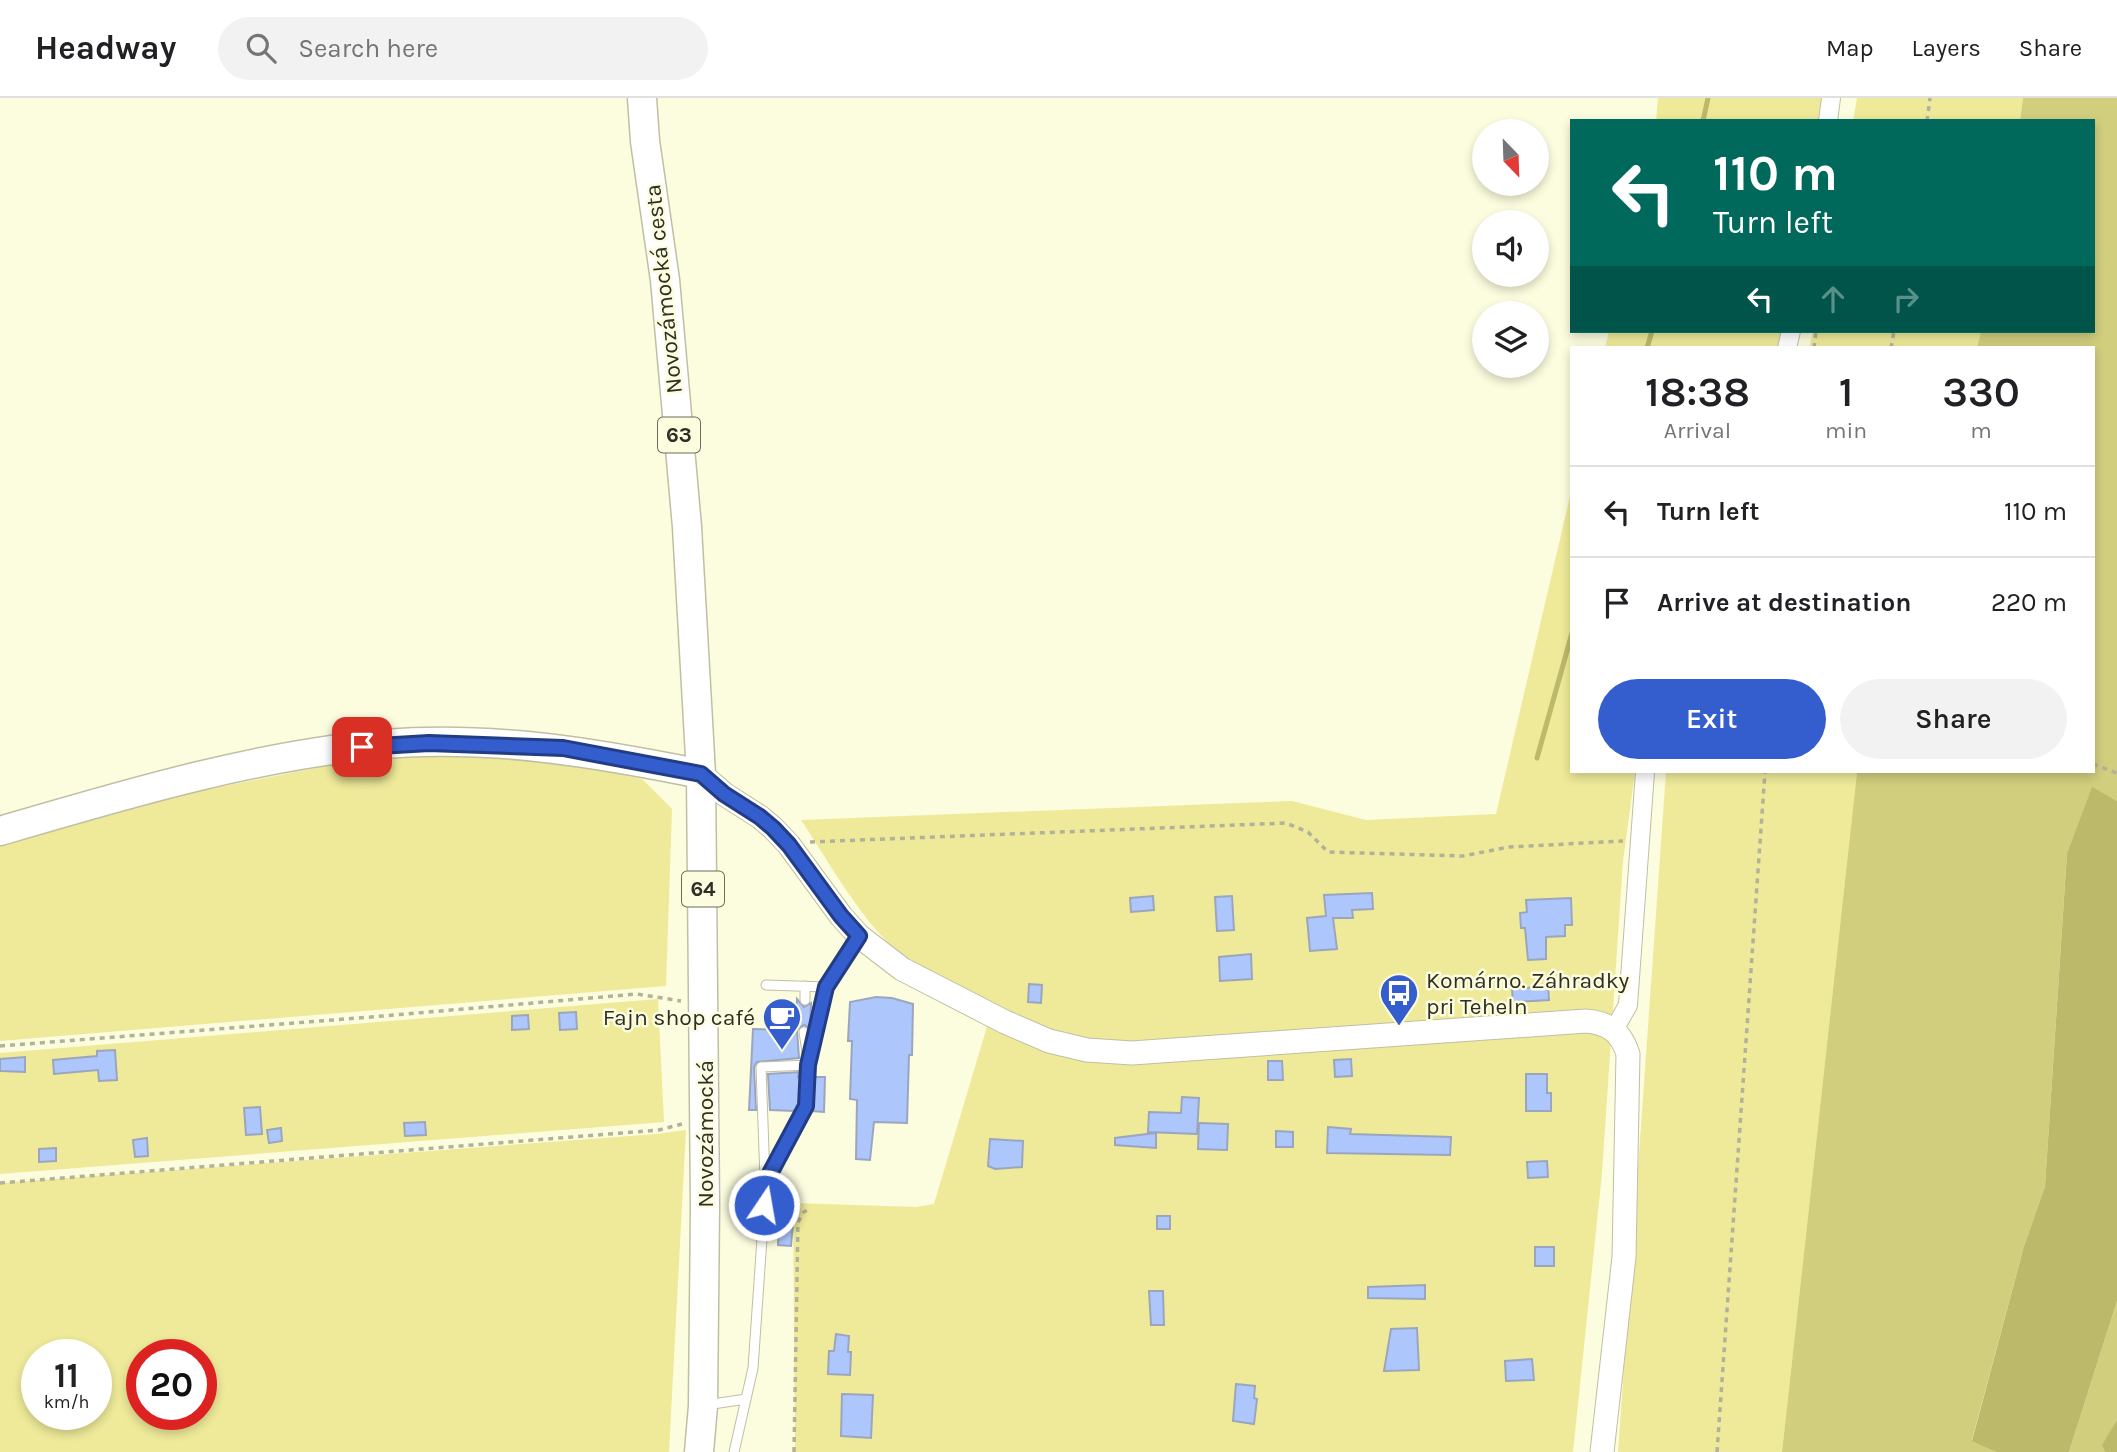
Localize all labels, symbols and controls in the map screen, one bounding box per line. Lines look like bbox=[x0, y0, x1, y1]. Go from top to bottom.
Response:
search box bbox=[218, 17, 708, 80]
text: Headway bbox=[35, 29, 176, 67]
icon: search bbox=[242, 29, 280, 67]
text: Search here bbox=[298, 33, 438, 64]
text: Map bbox=[1826, 34, 1874, 62]
text: Layers bbox=[1912, 34, 1981, 62]
text: Share bbox=[2019, 34, 2082, 62]
north arrow bbox=[1472, 119, 1549, 196]
map controls bbox=[1472, 119, 1549, 378]
text: 110 m bbox=[1713, 145, 1838, 202]
icon: left bbox=[1598, 147, 1689, 238]
street label: Novozámocká cesta bbox=[639, 183, 688, 395]
text: Turn left bbox=[1713, 204, 1833, 241]
button: sound bbox=[1472, 210, 1549, 287]
icon: left bbox=[1741, 280, 1779, 318]
icon: ahead bbox=[1814, 280, 1852, 318]
icon: right bbox=[1887, 280, 1925, 318]
button: layers bbox=[1472, 301, 1549, 378]
text: 18:38 bbox=[1645, 367, 1750, 417]
text: 1 bbox=[1839, 367, 1853, 417]
text: 330 bbox=[1942, 367, 2020, 417]
text: Arrival bbox=[1664, 417, 1731, 444]
text: min bbox=[1825, 417, 1867, 444]
text: m bbox=[1970, 417, 1992, 444]
road number: 63 bbox=[658, 418, 700, 452]
icon: left bbox=[1598, 493, 1636, 531]
text: Turn left bbox=[1657, 496, 1759, 527]
text: 110 m bbox=[2004, 496, 2067, 527]
icon: arrive bbox=[1598, 584, 1636, 622]
text: Arrive at destination bbox=[1657, 587, 1911, 618]
text: 220 m bbox=[1991, 587, 2067, 618]
button: Exit bbox=[1598, 679, 1826, 759]
button: Share bbox=[1840, 679, 2067, 759]
pin bbox=[332, 717, 392, 777]
icon: arrive bbox=[343, 728, 381, 766]
road number: 64 bbox=[682, 872, 724, 906]
place label: Komárno. Záhradky pri Teheln bbox=[1426, 967, 1629, 1020]
bus stop icon: Komárno. Záhradky pri Teheln bbox=[1378, 972, 1420, 1027]
cafe icon: Fajn shop café bbox=[761, 996, 803, 1051]
place label: Fajn shop café bbox=[603, 1004, 755, 1031]
street label: Novozámocká bbox=[692, 1060, 719, 1208]
position arrow bbox=[727, 1168, 801, 1242]
speed limit sign: 20 bbox=[126, 1339, 217, 1430]
text: 11 bbox=[54, 1355, 79, 1396]
text: km/h bbox=[44, 1391, 89, 1413]

